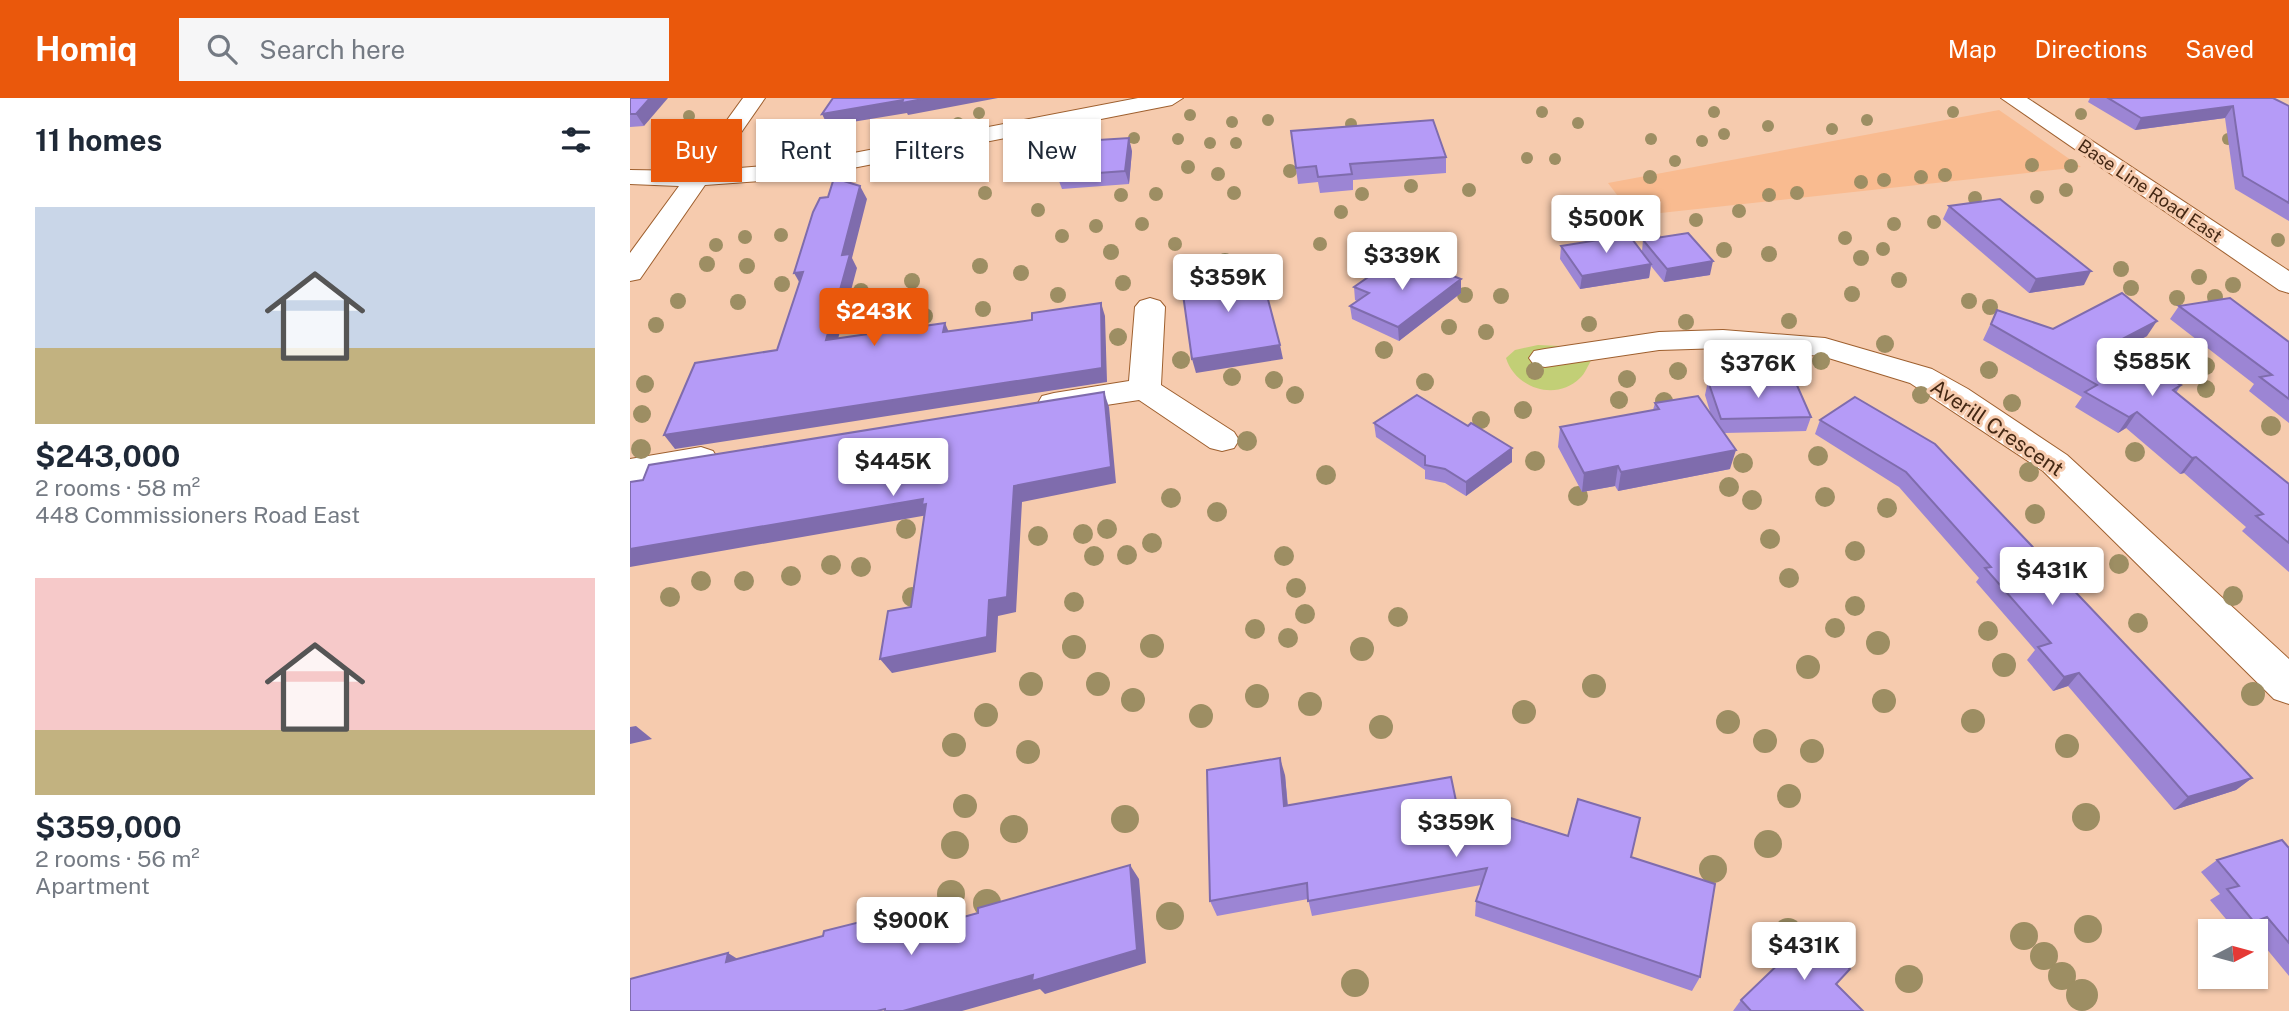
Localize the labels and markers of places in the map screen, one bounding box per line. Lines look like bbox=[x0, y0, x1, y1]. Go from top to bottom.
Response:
pin: $500K bbox=[1557, 195, 1655, 255]
pin: $339K bbox=[1353, 232, 1451, 292]
pin: $359K bbox=[1179, 254, 1277, 314]
pin: $243K bbox=[825, 288, 923, 348]
pin: $585K bbox=[2103, 338, 2201, 398]
pin: $376K bbox=[1709, 341, 1807, 400]
pin: $445K bbox=[844, 438, 942, 498]
pin: $431K bbox=[2003, 547, 2101, 607]
pin: $359K bbox=[1407, 800, 1505, 859]
pin: $900K bbox=[862, 898, 960, 957]
pin: $431K bbox=[1755, 922, 1853, 982]

